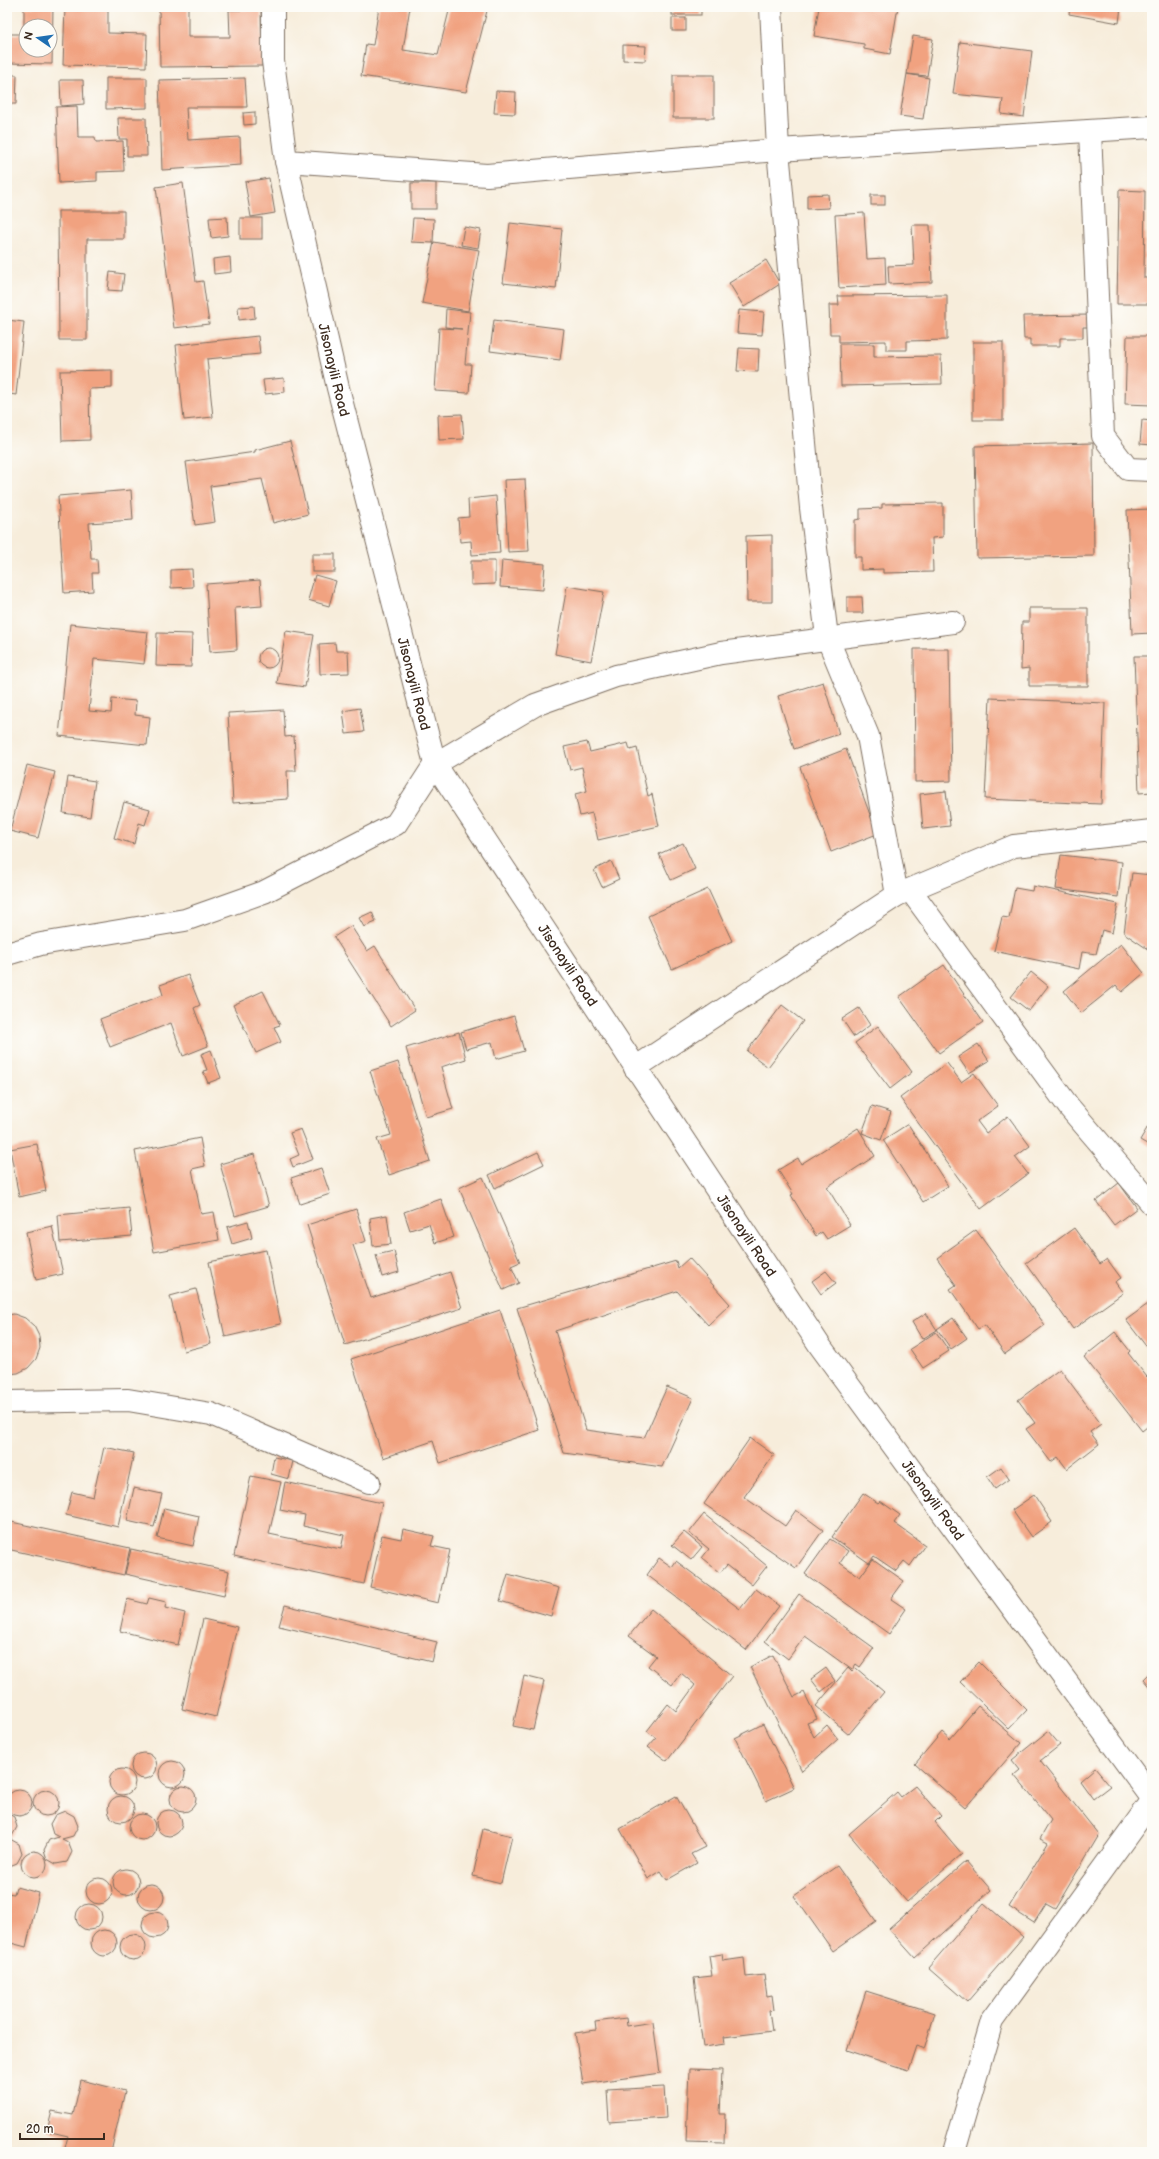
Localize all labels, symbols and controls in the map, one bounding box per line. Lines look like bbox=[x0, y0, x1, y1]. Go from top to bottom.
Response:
north arrow bbox=[18, 18, 58, 58]
text: N bbox=[21, 30, 36, 41]
street label: Jisonayili Road bbox=[314, 322, 353, 418]
street label: Jisonayili Road bbox=[394, 635, 434, 732]
street label: Jisonayili Road bbox=[534, 921, 601, 1010]
street label: Jisonayili Road bbox=[713, 1191, 780, 1280]
street label: Jisonayili Road bbox=[898, 1457, 968, 1544]
scale bar bbox=[20, 2115, 104, 2141]
text: 20 m bbox=[26, 2122, 53, 2137]

